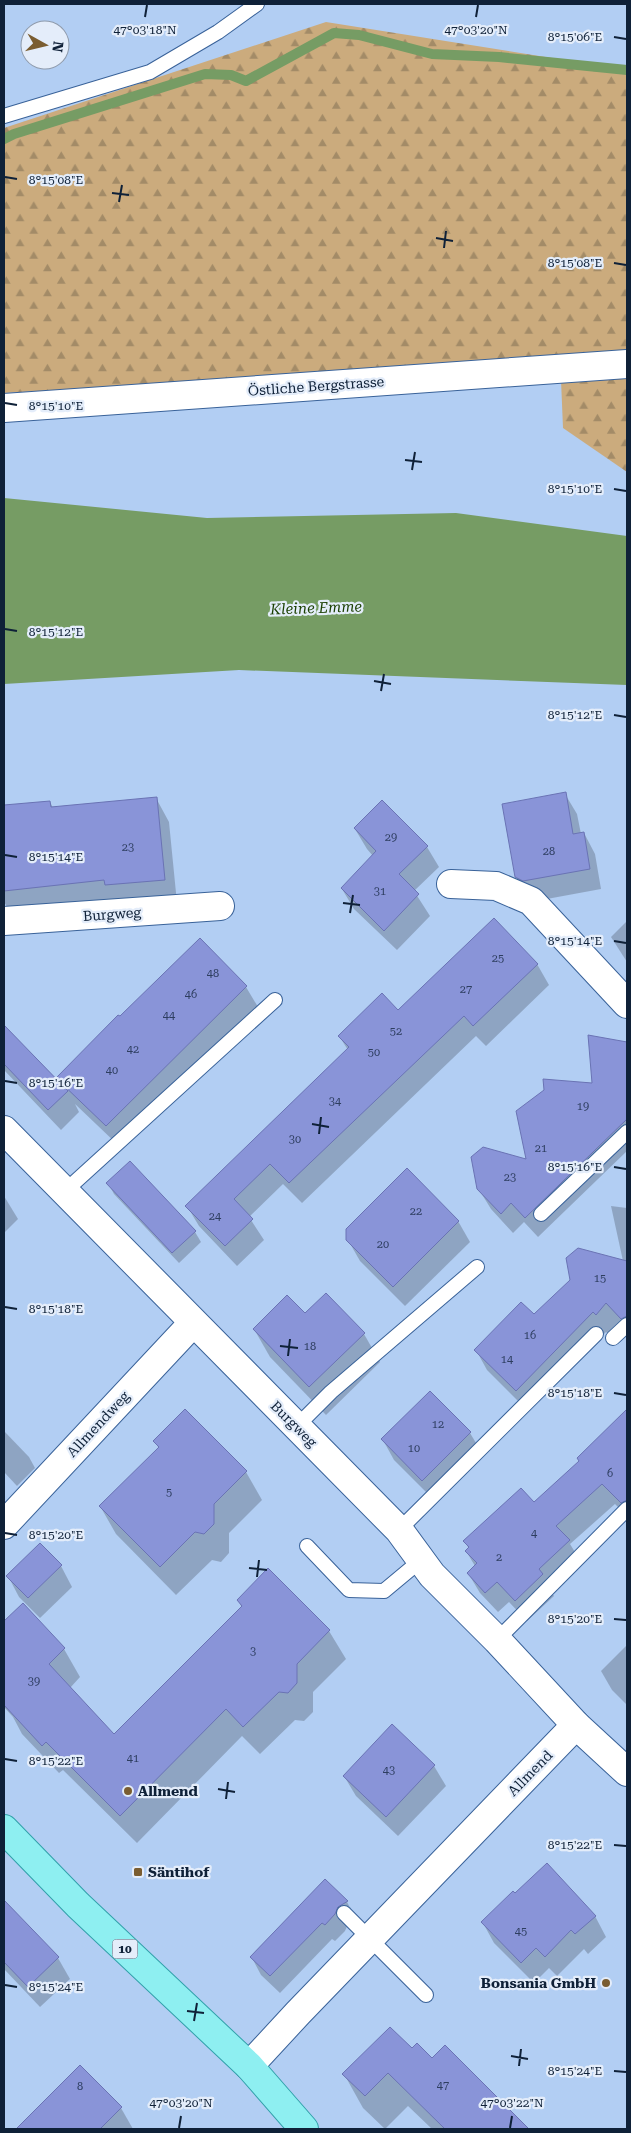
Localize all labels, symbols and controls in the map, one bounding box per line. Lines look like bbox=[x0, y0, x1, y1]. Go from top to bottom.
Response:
north arrow bbox=[20, 20, 70, 70]
text: 47°03'18"N bbox=[113, 23, 177, 37]
text: 47°03'20"N bbox=[444, 23, 508, 37]
text: 8°15'06"E bbox=[548, 30, 602, 44]
text: N bbox=[49, 40, 67, 53]
text: 8°15'08"E bbox=[29, 173, 83, 187]
text: 8°15'08"E bbox=[548, 256, 602, 270]
street label: Östliche Bergstrasse bbox=[247, 373, 385, 399]
text: 8°15'10"E bbox=[29, 399, 83, 413]
text: 8°15'10"E bbox=[548, 482, 602, 496]
water label: Kleine Emme bbox=[269, 597, 363, 619]
text: 8°15'12"E bbox=[29, 625, 83, 639]
text: 8°15'12"E bbox=[548, 708, 602, 722]
house number: 29 bbox=[385, 831, 397, 844]
house number: 23 bbox=[122, 841, 134, 854]
house number: 28 bbox=[543, 845, 555, 858]
text: 8°15'14"E bbox=[29, 850, 83, 864]
house number: 31 bbox=[374, 885, 386, 898]
street label: Burgweg bbox=[82, 904, 142, 924]
text: 8°15'14"E bbox=[548, 934, 602, 948]
house number: 25 bbox=[492, 952, 504, 965]
house number: 48 bbox=[207, 967, 219, 980]
house number: 27 bbox=[460, 983, 472, 996]
house number: 46 bbox=[185, 988, 197, 1001]
house number: 44 bbox=[163, 1009, 176, 1022]
house number: 52 bbox=[390, 1025, 402, 1038]
house number: 42 bbox=[127, 1043, 139, 1056]
house number: 50 bbox=[368, 1046, 380, 1059]
house number: 40 bbox=[106, 1064, 118, 1077]
text: 8°15'16"E bbox=[29, 1076, 83, 1090]
house number: 34 bbox=[329, 1095, 342, 1108]
house number: 19 bbox=[577, 1100, 589, 1113]
house number: 30 bbox=[289, 1133, 301, 1146]
house number: 21 bbox=[535, 1142, 547, 1155]
text: 8°15'16"E bbox=[548, 1160, 602, 1174]
house number: 23 bbox=[504, 1171, 516, 1184]
house number: 22 bbox=[410, 1205, 422, 1218]
house number: 24 bbox=[209, 1210, 222, 1223]
house number: 20 bbox=[377, 1238, 389, 1251]
house number: 15 bbox=[594, 1272, 606, 1285]
text: 8°15'18"E bbox=[29, 1302, 83, 1316]
house number: 16 bbox=[524, 1329, 536, 1342]
house number: 18 bbox=[304, 1340, 316, 1353]
house number: 14 bbox=[501, 1353, 514, 1366]
text: 8°15'18"E bbox=[548, 1386, 602, 1400]
street label: Allmendweg bbox=[64, 1388, 133, 1460]
street label: Burgweg bbox=[268, 1398, 320, 1450]
house number: 12 bbox=[432, 1418, 444, 1431]
house number: 10 bbox=[408, 1442, 420, 1455]
house number: 6 bbox=[607, 1467, 613, 1480]
house number: 5 bbox=[166, 1486, 172, 1499]
house number: 4 bbox=[531, 1527, 538, 1540]
text: 8°15'20"E bbox=[29, 1528, 83, 1542]
house number: 2 bbox=[496, 1551, 502, 1564]
text: 8°15'20"E bbox=[548, 1612, 602, 1626]
house number: 3 bbox=[250, 1645, 256, 1658]
house number: 39 bbox=[28, 1675, 40, 1688]
street label: Allmend bbox=[504, 1747, 556, 1799]
house number: 41 bbox=[127, 1752, 139, 1765]
text: 8°15'22"E bbox=[29, 1754, 83, 1768]
house number: 43 bbox=[383, 1764, 395, 1777]
place label: Allmend bbox=[138, 1783, 199, 1799]
marker: Allmend bbox=[122, 1785, 134, 1797]
text: 8°15'22"E bbox=[548, 1838, 602, 1852]
place label: Säntihof bbox=[148, 1864, 210, 1880]
marker: Säntihof bbox=[132, 1866, 144, 1878]
house number: 45 bbox=[515, 1925, 527, 1938]
road number: 10 bbox=[112, 1940, 138, 1958]
place label: Bonsania GmbH bbox=[481, 1975, 596, 1991]
marker: Bonsania GmbH bbox=[600, 1977, 612, 1989]
text: 8°15'24"E bbox=[29, 1980, 83, 1994]
text: 8°15'24"E bbox=[548, 2064, 602, 2078]
house number: 47 bbox=[437, 2079, 449, 2092]
house number: 8 bbox=[77, 2080, 83, 2093]
text: 47°03'20"N bbox=[149, 2096, 213, 2110]
text: 47°03'22"N bbox=[480, 2096, 544, 2110]

